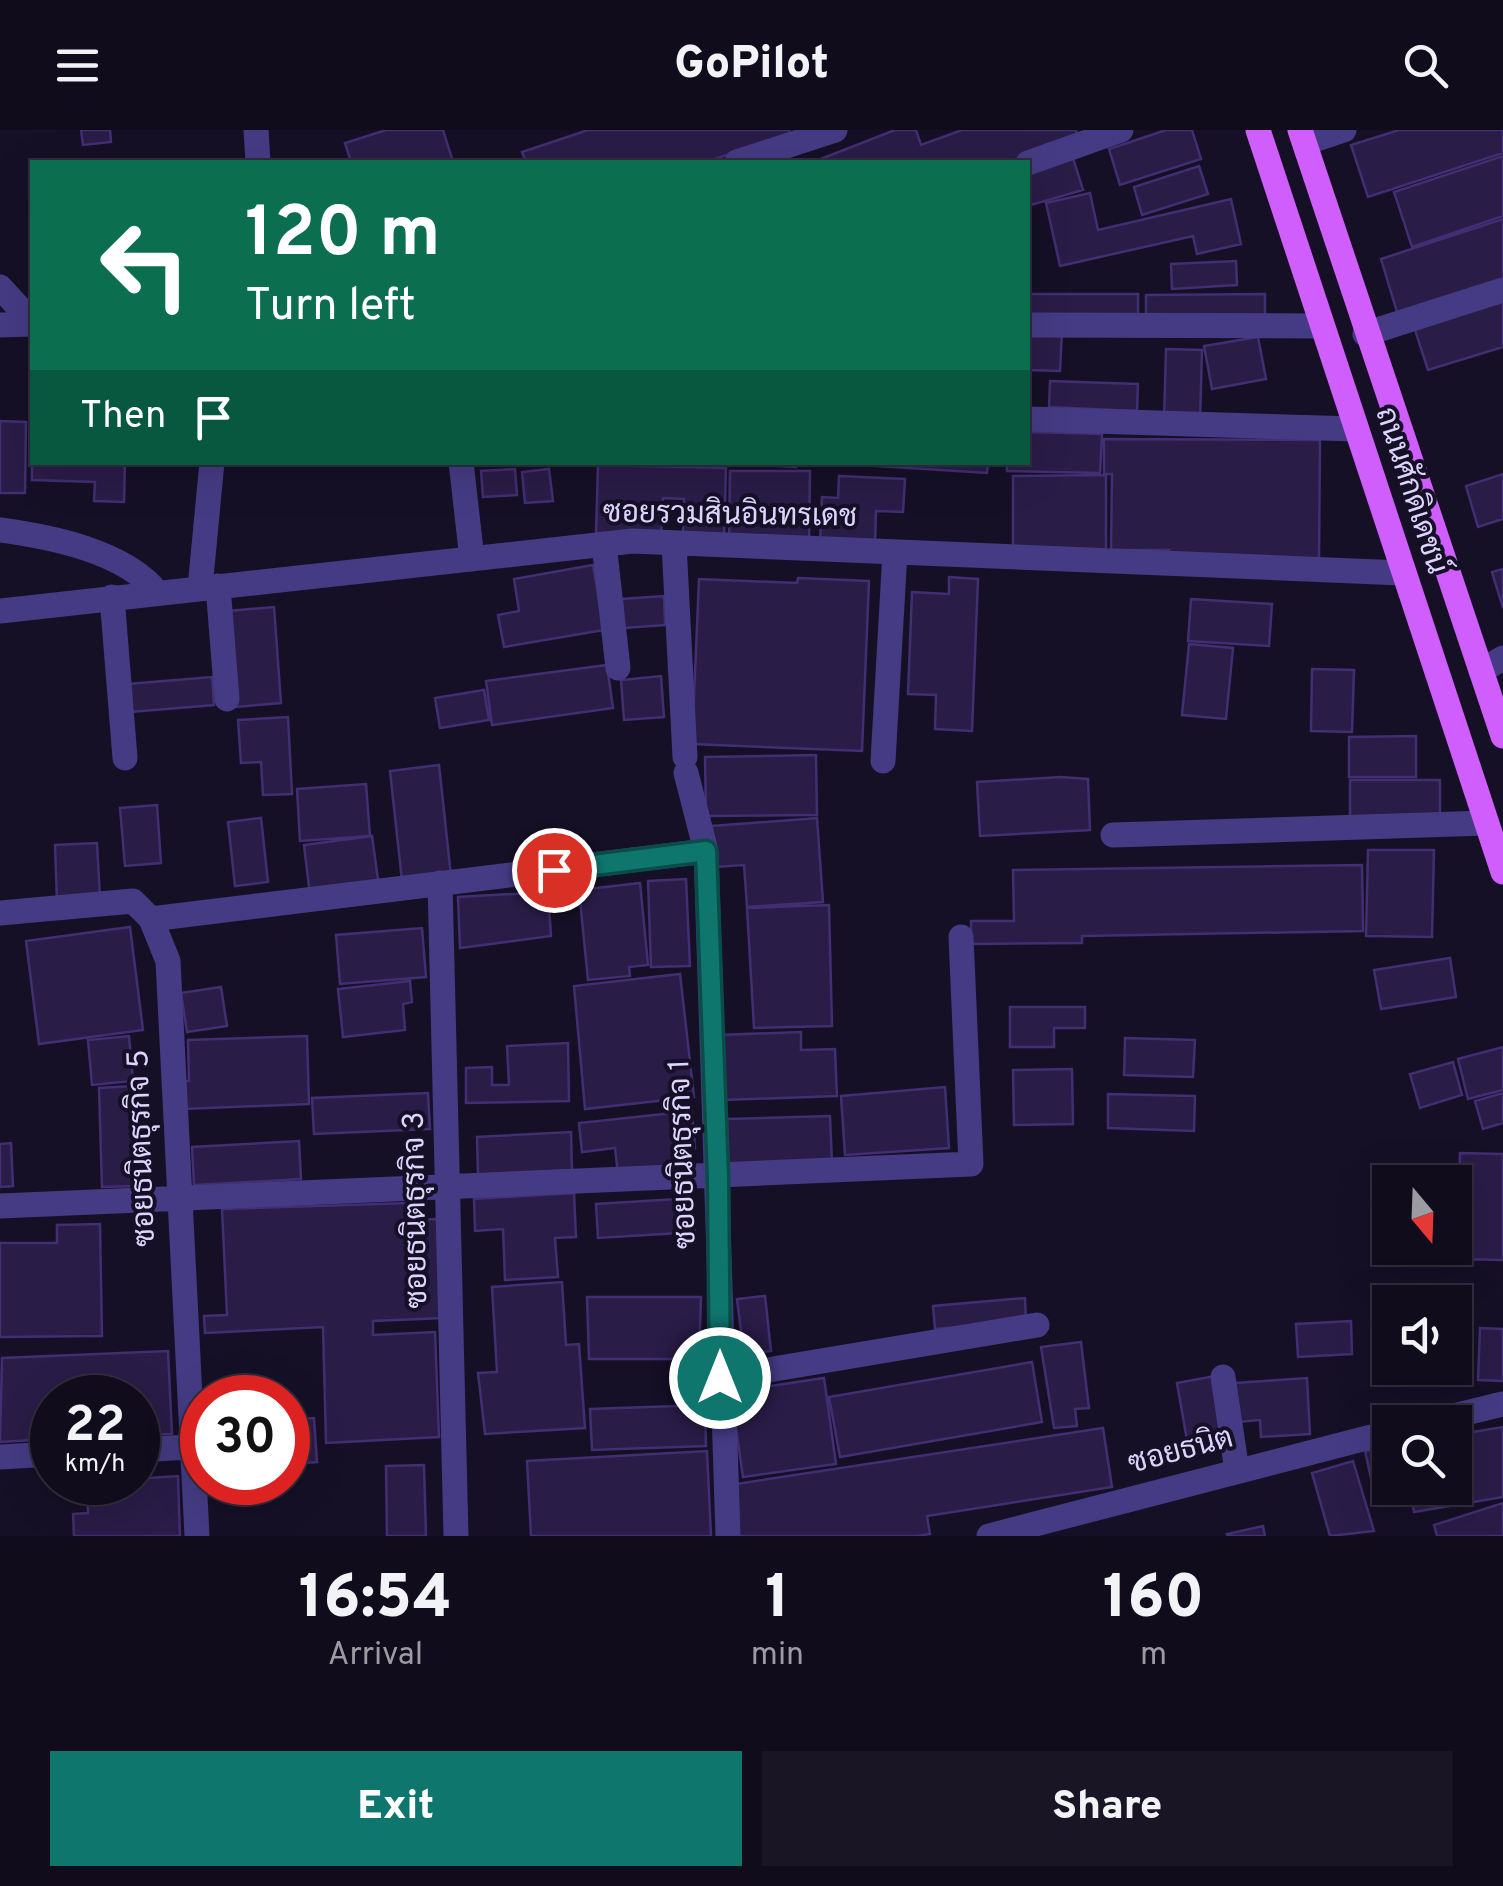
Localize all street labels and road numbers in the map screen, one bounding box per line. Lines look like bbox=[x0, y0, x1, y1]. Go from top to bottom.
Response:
street label: ถนนศักดิเดชน์ bbox=[1366, 402, 1458, 579]
street label: ซอยรวมสินอินทรเดช bbox=[603, 494, 857, 537]
street label: ซอยธนิตธุรกิจ 5 bbox=[120, 1049, 165, 1247]
street label: ซอยธนิตธุรกิจ 1 bbox=[661, 1059, 706, 1250]
street label: ซอยธนิตธุรกิจ 3 bbox=[396, 1111, 437, 1309]
street label: ซอยธนิต bbox=[1124, 1419, 1237, 1484]

